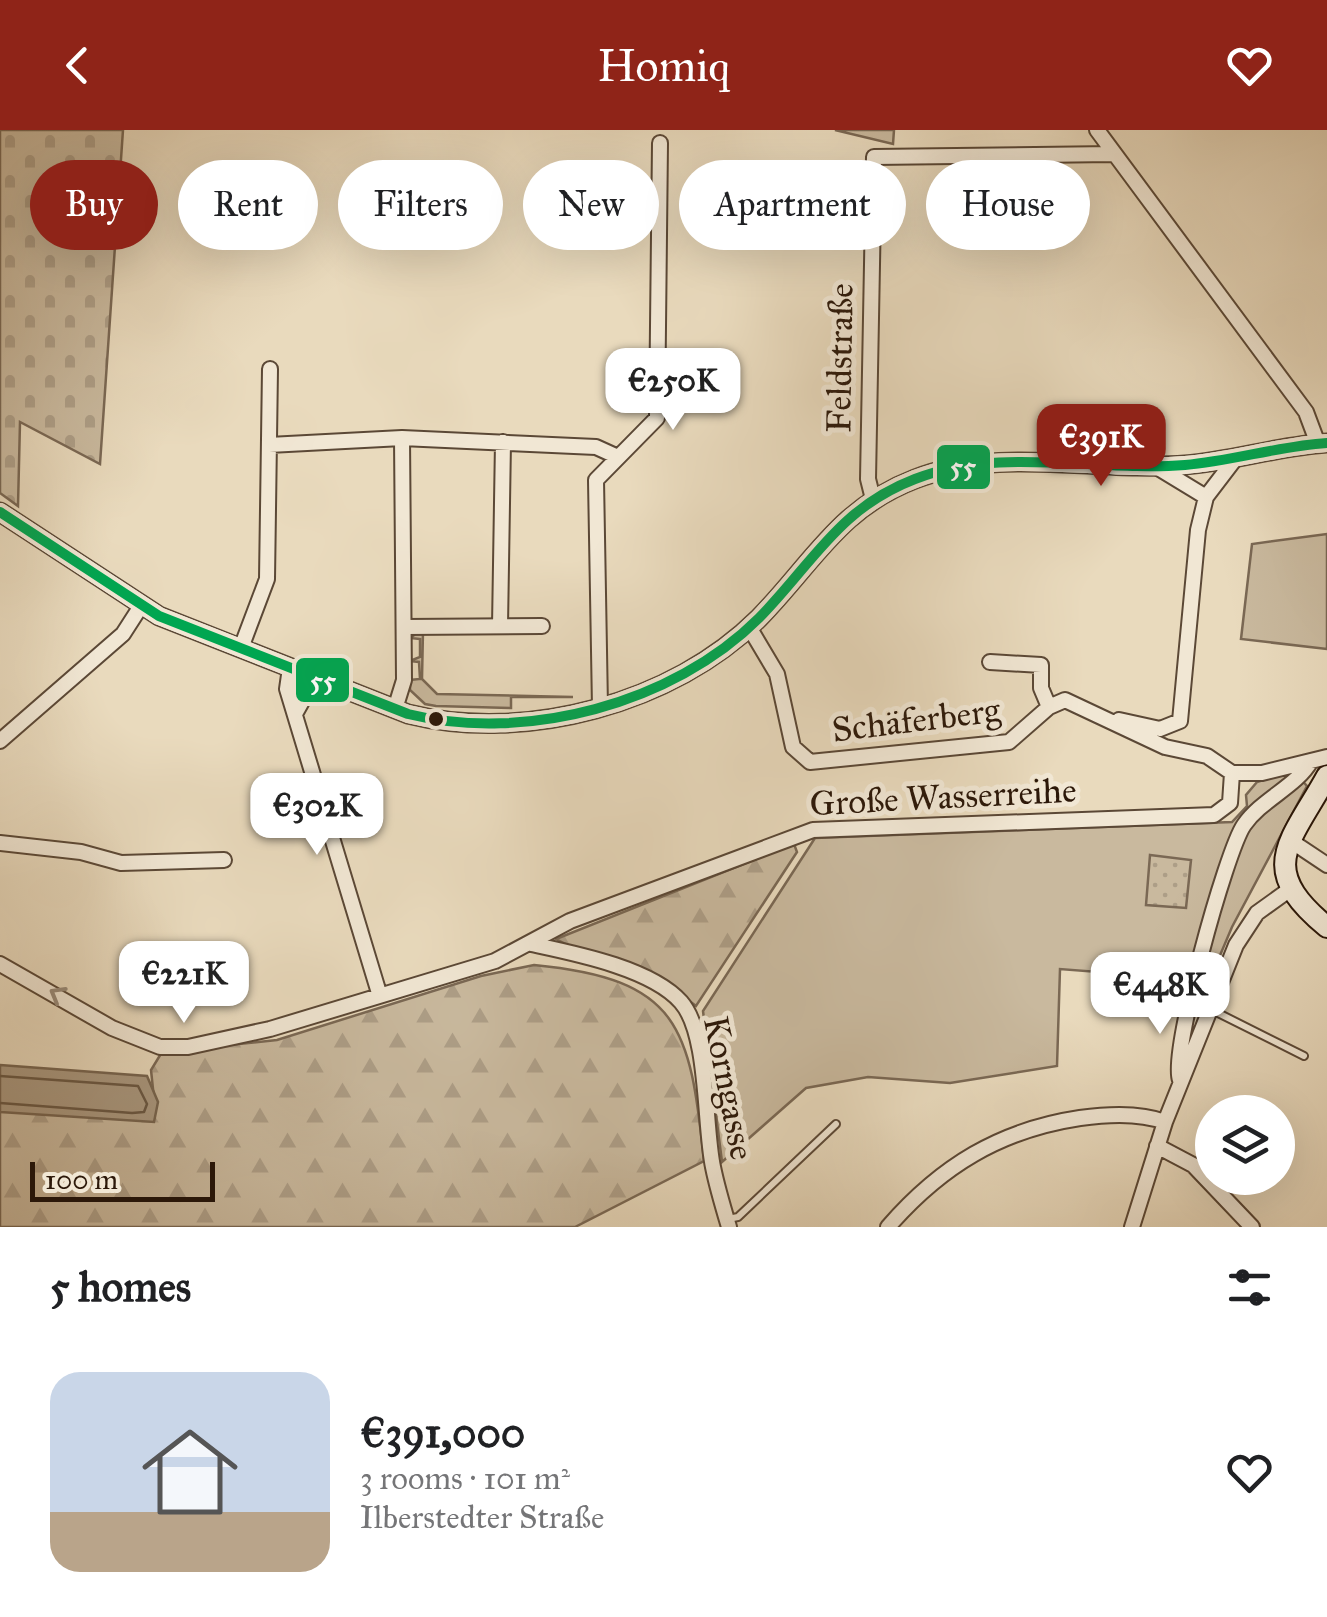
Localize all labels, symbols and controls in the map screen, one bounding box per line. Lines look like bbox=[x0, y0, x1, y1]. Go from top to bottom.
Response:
icon: back bbox=[50, 38, 105, 93]
text: Homiq bbox=[597, 38, 730, 93]
icon: heart bbox=[1222, 38, 1277, 93]
chip: Buy bbox=[30, 160, 158, 250]
chip: Rent bbox=[178, 160, 318, 250]
chip: Filters bbox=[338, 160, 503, 250]
chip: New bbox=[523, 160, 659, 250]
chip: Apartment bbox=[679, 160, 906, 250]
chip: House bbox=[926, 160, 1090, 250]
street label: Feldstraße bbox=[817, 283, 863, 433]
pin: €250K bbox=[603, 348, 743, 433]
text: €250K bbox=[627, 361, 719, 400]
pin: €391K bbox=[1031, 404, 1171, 489]
text: €391K bbox=[1059, 417, 1143, 456]
line badge: 55 bbox=[935, 443, 992, 491]
text: 55 bbox=[950, 449, 976, 484]
line badge: 55 bbox=[294, 656, 351, 704]
text: 55 bbox=[310, 663, 336, 698]
street label: Schäferberg bbox=[829, 688, 1003, 752]
unlabelled marker bbox=[426, 709, 446, 729]
street label: Große Wasserreihe bbox=[808, 769, 1078, 825]
pin: €302K bbox=[247, 773, 387, 858]
text: €302K bbox=[272, 786, 362, 825]
pin: €221K bbox=[114, 941, 254, 1026]
pin: €448K bbox=[1090, 952, 1230, 1037]
text: €221K bbox=[141, 954, 227, 993]
text: €448K bbox=[1113, 965, 1207, 1004]
one-way arrow bbox=[50, 987, 68, 1006]
street label: Korngasse bbox=[694, 1013, 764, 1163]
map controls bbox=[1195, 1095, 1295, 1195]
button: layers bbox=[1195, 1095, 1295, 1195]
scale bar bbox=[30, 1157, 215, 1202]
text: 100 m bbox=[45, 1162, 118, 1197]
icon: filters bbox=[1222, 1260, 1277, 1315]
text: 5 homes bbox=[50, 1261, 191, 1313]
text: €391,000 bbox=[360, 1407, 525, 1459]
icon: home bbox=[130, 1412, 250, 1532]
icon: heart bbox=[1222, 1445, 1277, 1500]
text: 3 rooms · 101 m² bbox=[360, 1459, 570, 1498]
text: Ilberstedter Straße bbox=[360, 1498, 604, 1537]

